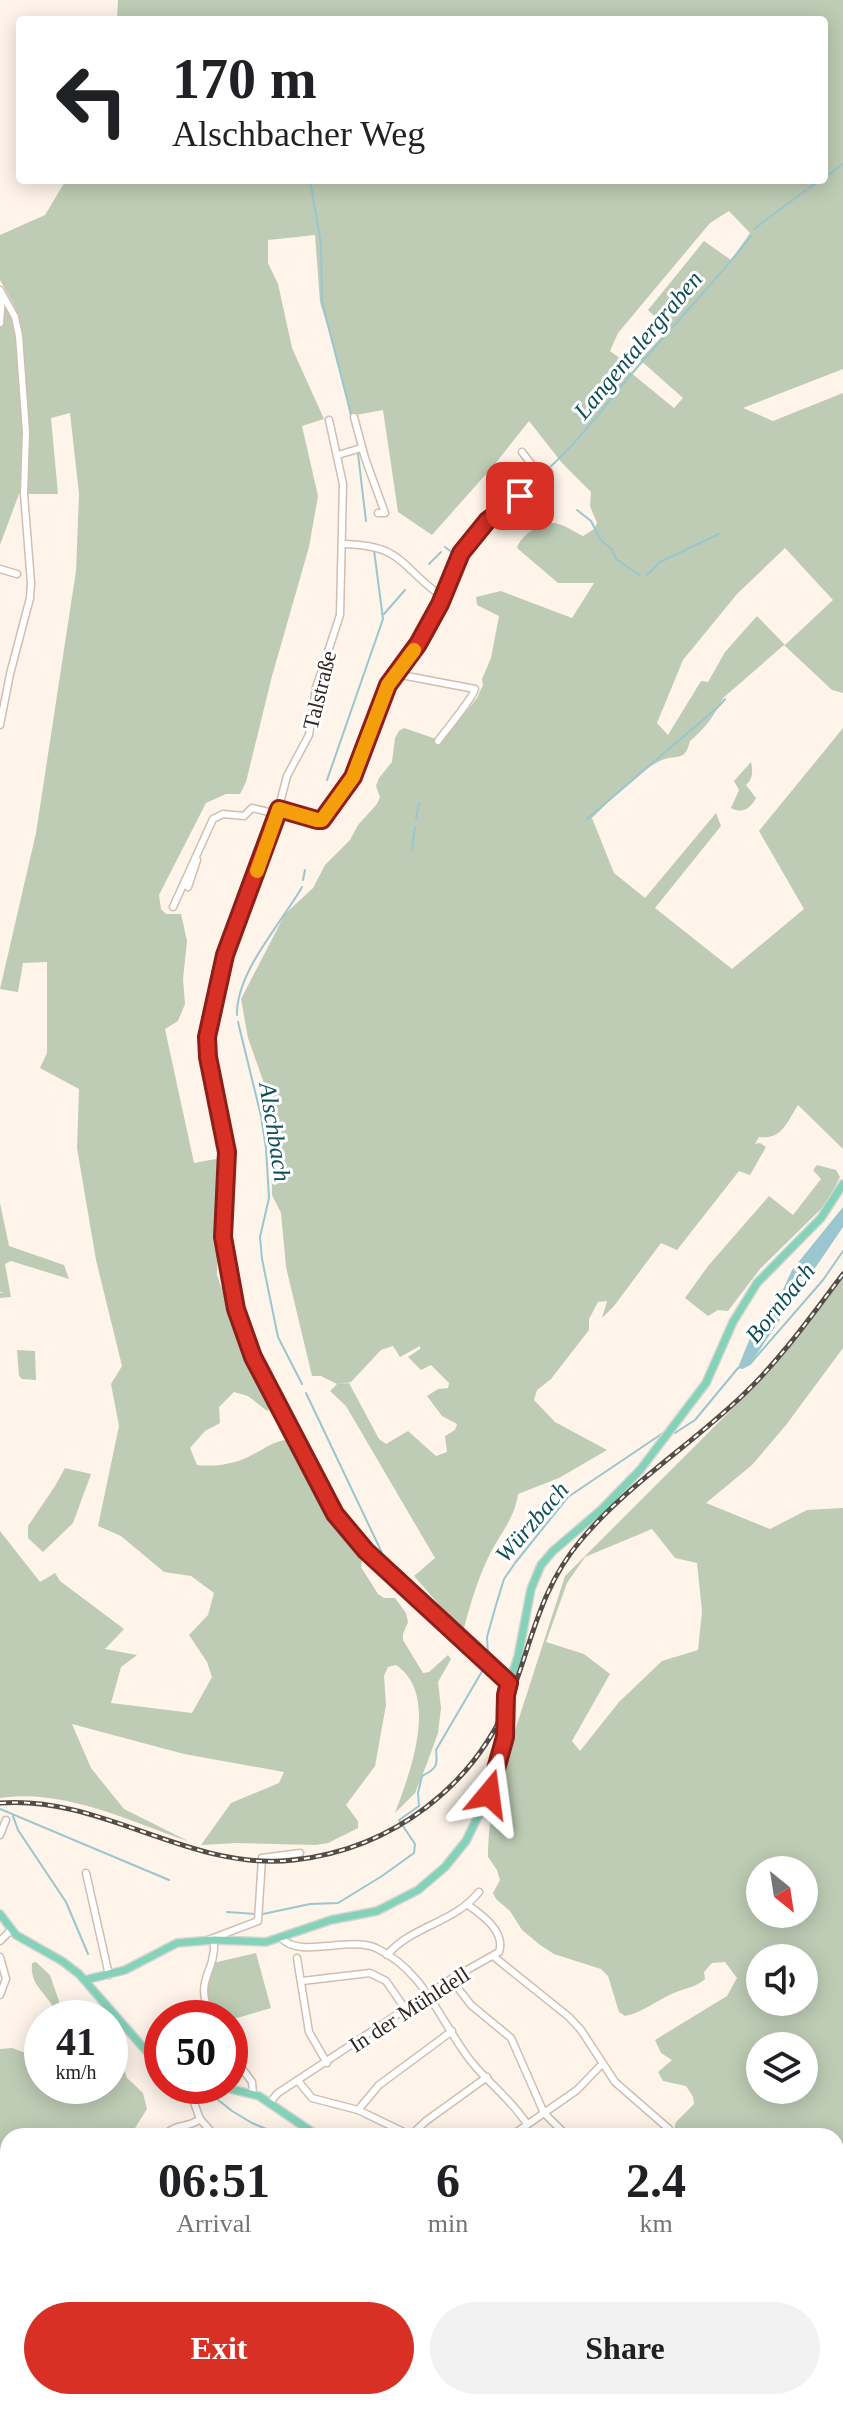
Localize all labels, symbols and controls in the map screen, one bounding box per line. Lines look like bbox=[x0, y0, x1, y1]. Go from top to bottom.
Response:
icon: left bbox=[40, 48, 144, 152]
text: 170 m bbox=[172, 48, 317, 110]
text: Alschbacher Weg bbox=[172, 114, 425, 154]
water label: Langentalergraben bbox=[568, 266, 707, 425]
pin bbox=[486, 462, 554, 530]
icon: arrive bbox=[498, 474, 542, 518]
street label: Talstraße bbox=[298, 648, 341, 732]
water label: Alschbach bbox=[254, 1079, 296, 1183]
water label: Bornbach bbox=[740, 1258, 820, 1348]
water label: Würzbach bbox=[490, 1477, 574, 1567]
position arrow bbox=[447, 1752, 531, 1836]
north arrow bbox=[746, 1856, 818, 1928]
map controls bbox=[746, 1856, 818, 2104]
button: sound bbox=[746, 1944, 818, 2016]
street label: In der Mühldell bbox=[345, 1961, 474, 2058]
speed limit sign: 50 bbox=[144, 2000, 248, 2104]
text: 41 bbox=[56, 2019, 96, 2064]
button: layers bbox=[746, 2032, 818, 2104]
text: km/h bbox=[55, 2061, 97, 2083]
text: 06:51 bbox=[158, 2154, 270, 2207]
text: 6 bbox=[436, 2154, 460, 2207]
text: 2.4 bbox=[626, 2154, 686, 2207]
text: Arrival bbox=[176, 2209, 251, 2238]
text: min bbox=[428, 2209, 468, 2238]
text: km bbox=[639, 2209, 673, 2238]
button: Exit bbox=[24, 2302, 414, 2394]
button: Share bbox=[430, 2302, 820, 2394]

